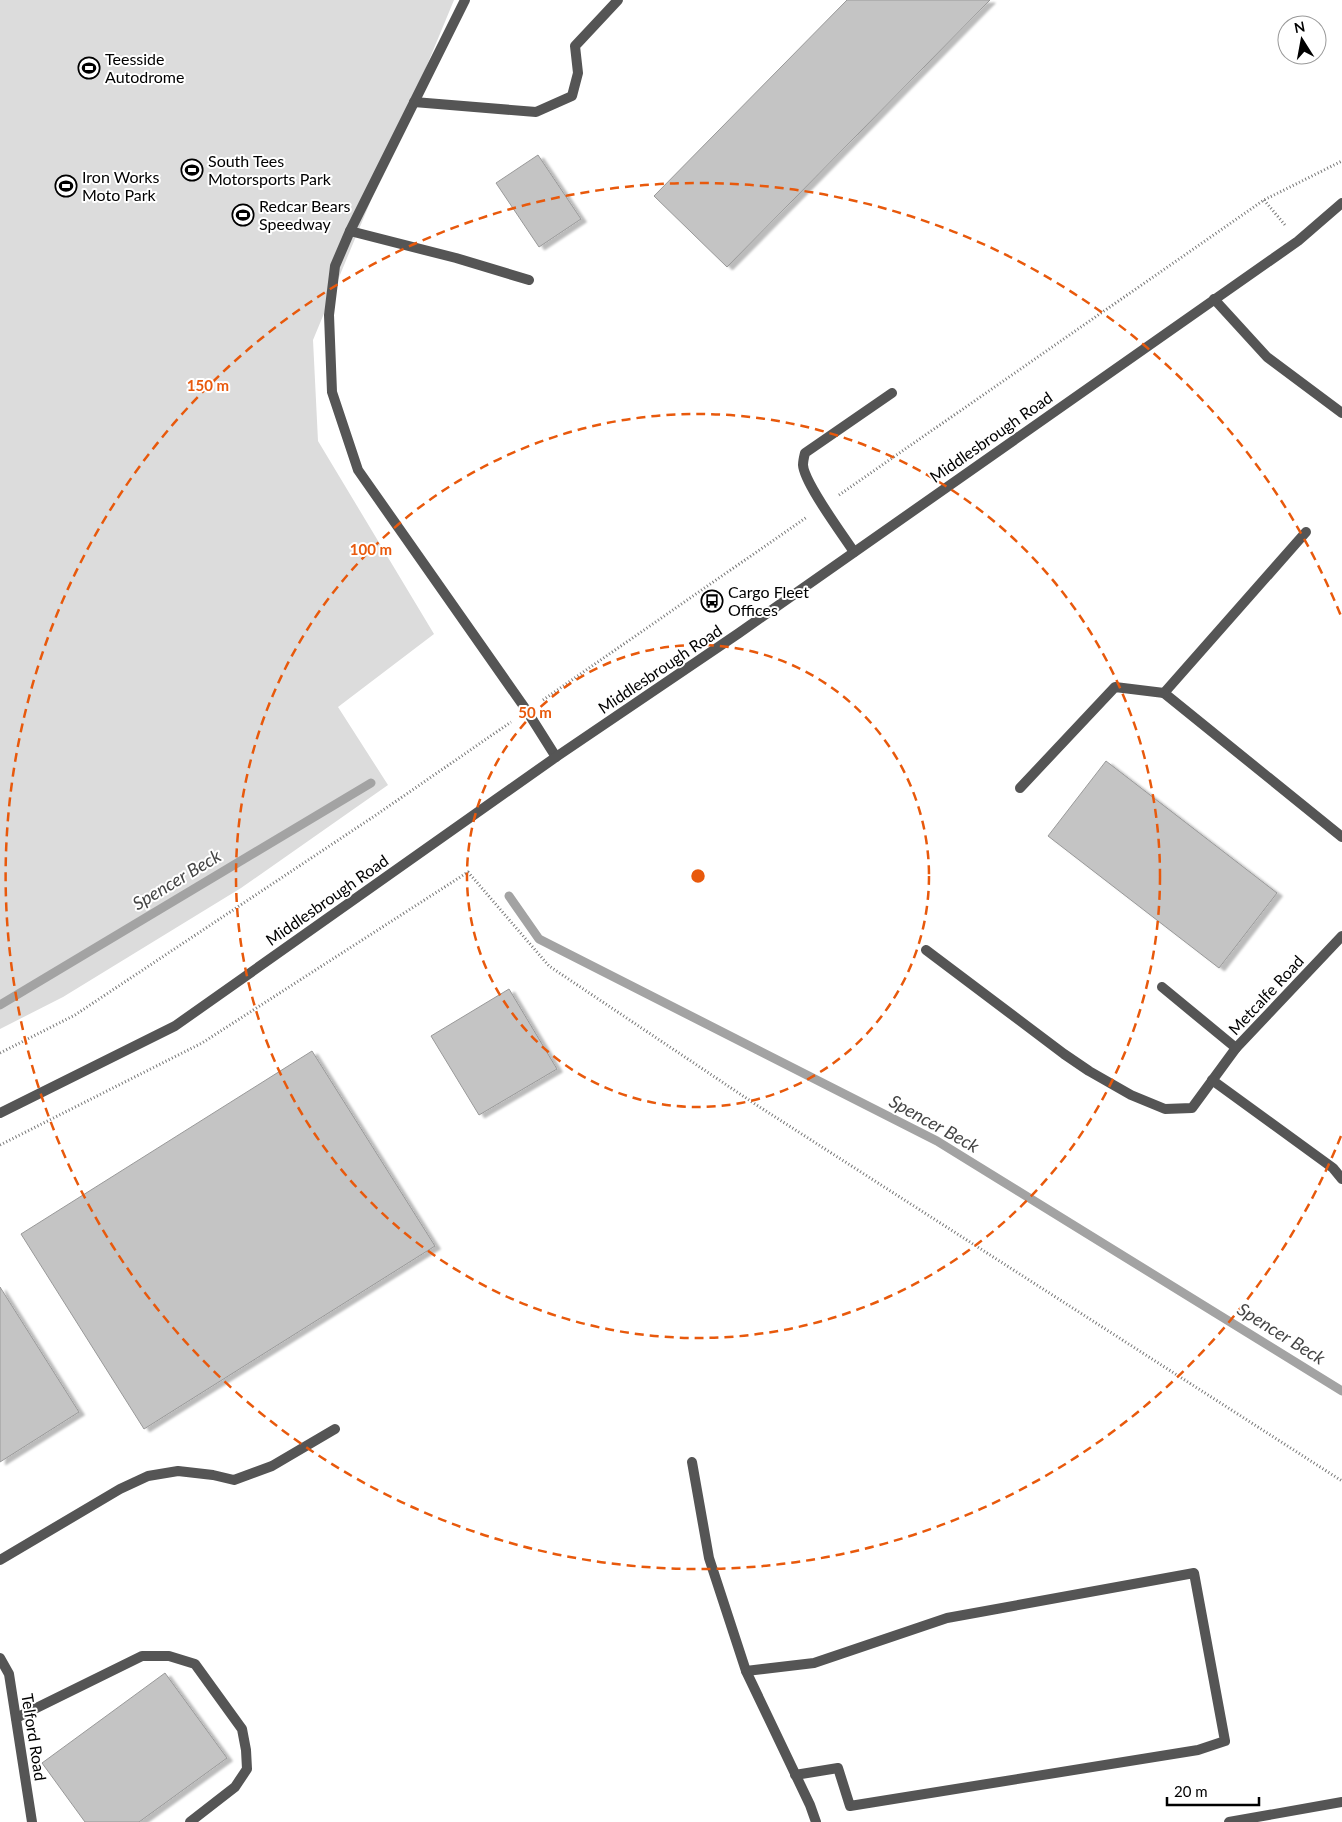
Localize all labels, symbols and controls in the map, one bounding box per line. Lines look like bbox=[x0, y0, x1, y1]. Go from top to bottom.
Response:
north arrow bbox=[1277, 15, 1327, 65]
text: N bbox=[1293, 17, 1306, 36]
place label: Teesside Autodrome bbox=[105, 49, 184, 86]
sports icon: Teesside Autodrome bbox=[77, 56, 101, 80]
place label: South Tees Motorsports Park bbox=[208, 151, 332, 188]
sports icon: South Tees Motorsports Park bbox=[180, 158, 204, 182]
place label: Iron Works Moto Park bbox=[82, 167, 159, 204]
sports icon: Iron Works Moto Park bbox=[54, 174, 78, 198]
place label: Redcar Bears Speedway bbox=[259, 196, 350, 233]
sports icon: Redcar Bears Speedway bbox=[231, 203, 255, 227]
text: 150 m bbox=[187, 376, 229, 394]
street label: Middlesbrough Road bbox=[926, 387, 1056, 486]
text: 100 m bbox=[350, 540, 392, 558]
place label: Cargo Fleet Offices bbox=[728, 582, 809, 619]
bus stop icon: Cargo Fleet Offices bbox=[700, 589, 724, 613]
street label: Middlesbrough Road bbox=[594, 620, 725, 717]
text: 50 m bbox=[518, 703, 552, 721]
water label: Spencer Beck bbox=[128, 844, 225, 914]
street label: Middlesbrough Road bbox=[262, 850, 392, 949]
centre of rings bbox=[689, 867, 707, 885]
street label: Metcalfe Road bbox=[1224, 951, 1307, 1038]
water label: Spencer Beck bbox=[886, 1089, 984, 1157]
water label: Spencer Beck bbox=[1234, 1298, 1330, 1369]
street label: Telford Road bbox=[18, 1692, 51, 1782]
scale bar bbox=[1167, 1774, 1260, 1806]
text: 20 m bbox=[1174, 1782, 1208, 1800]

